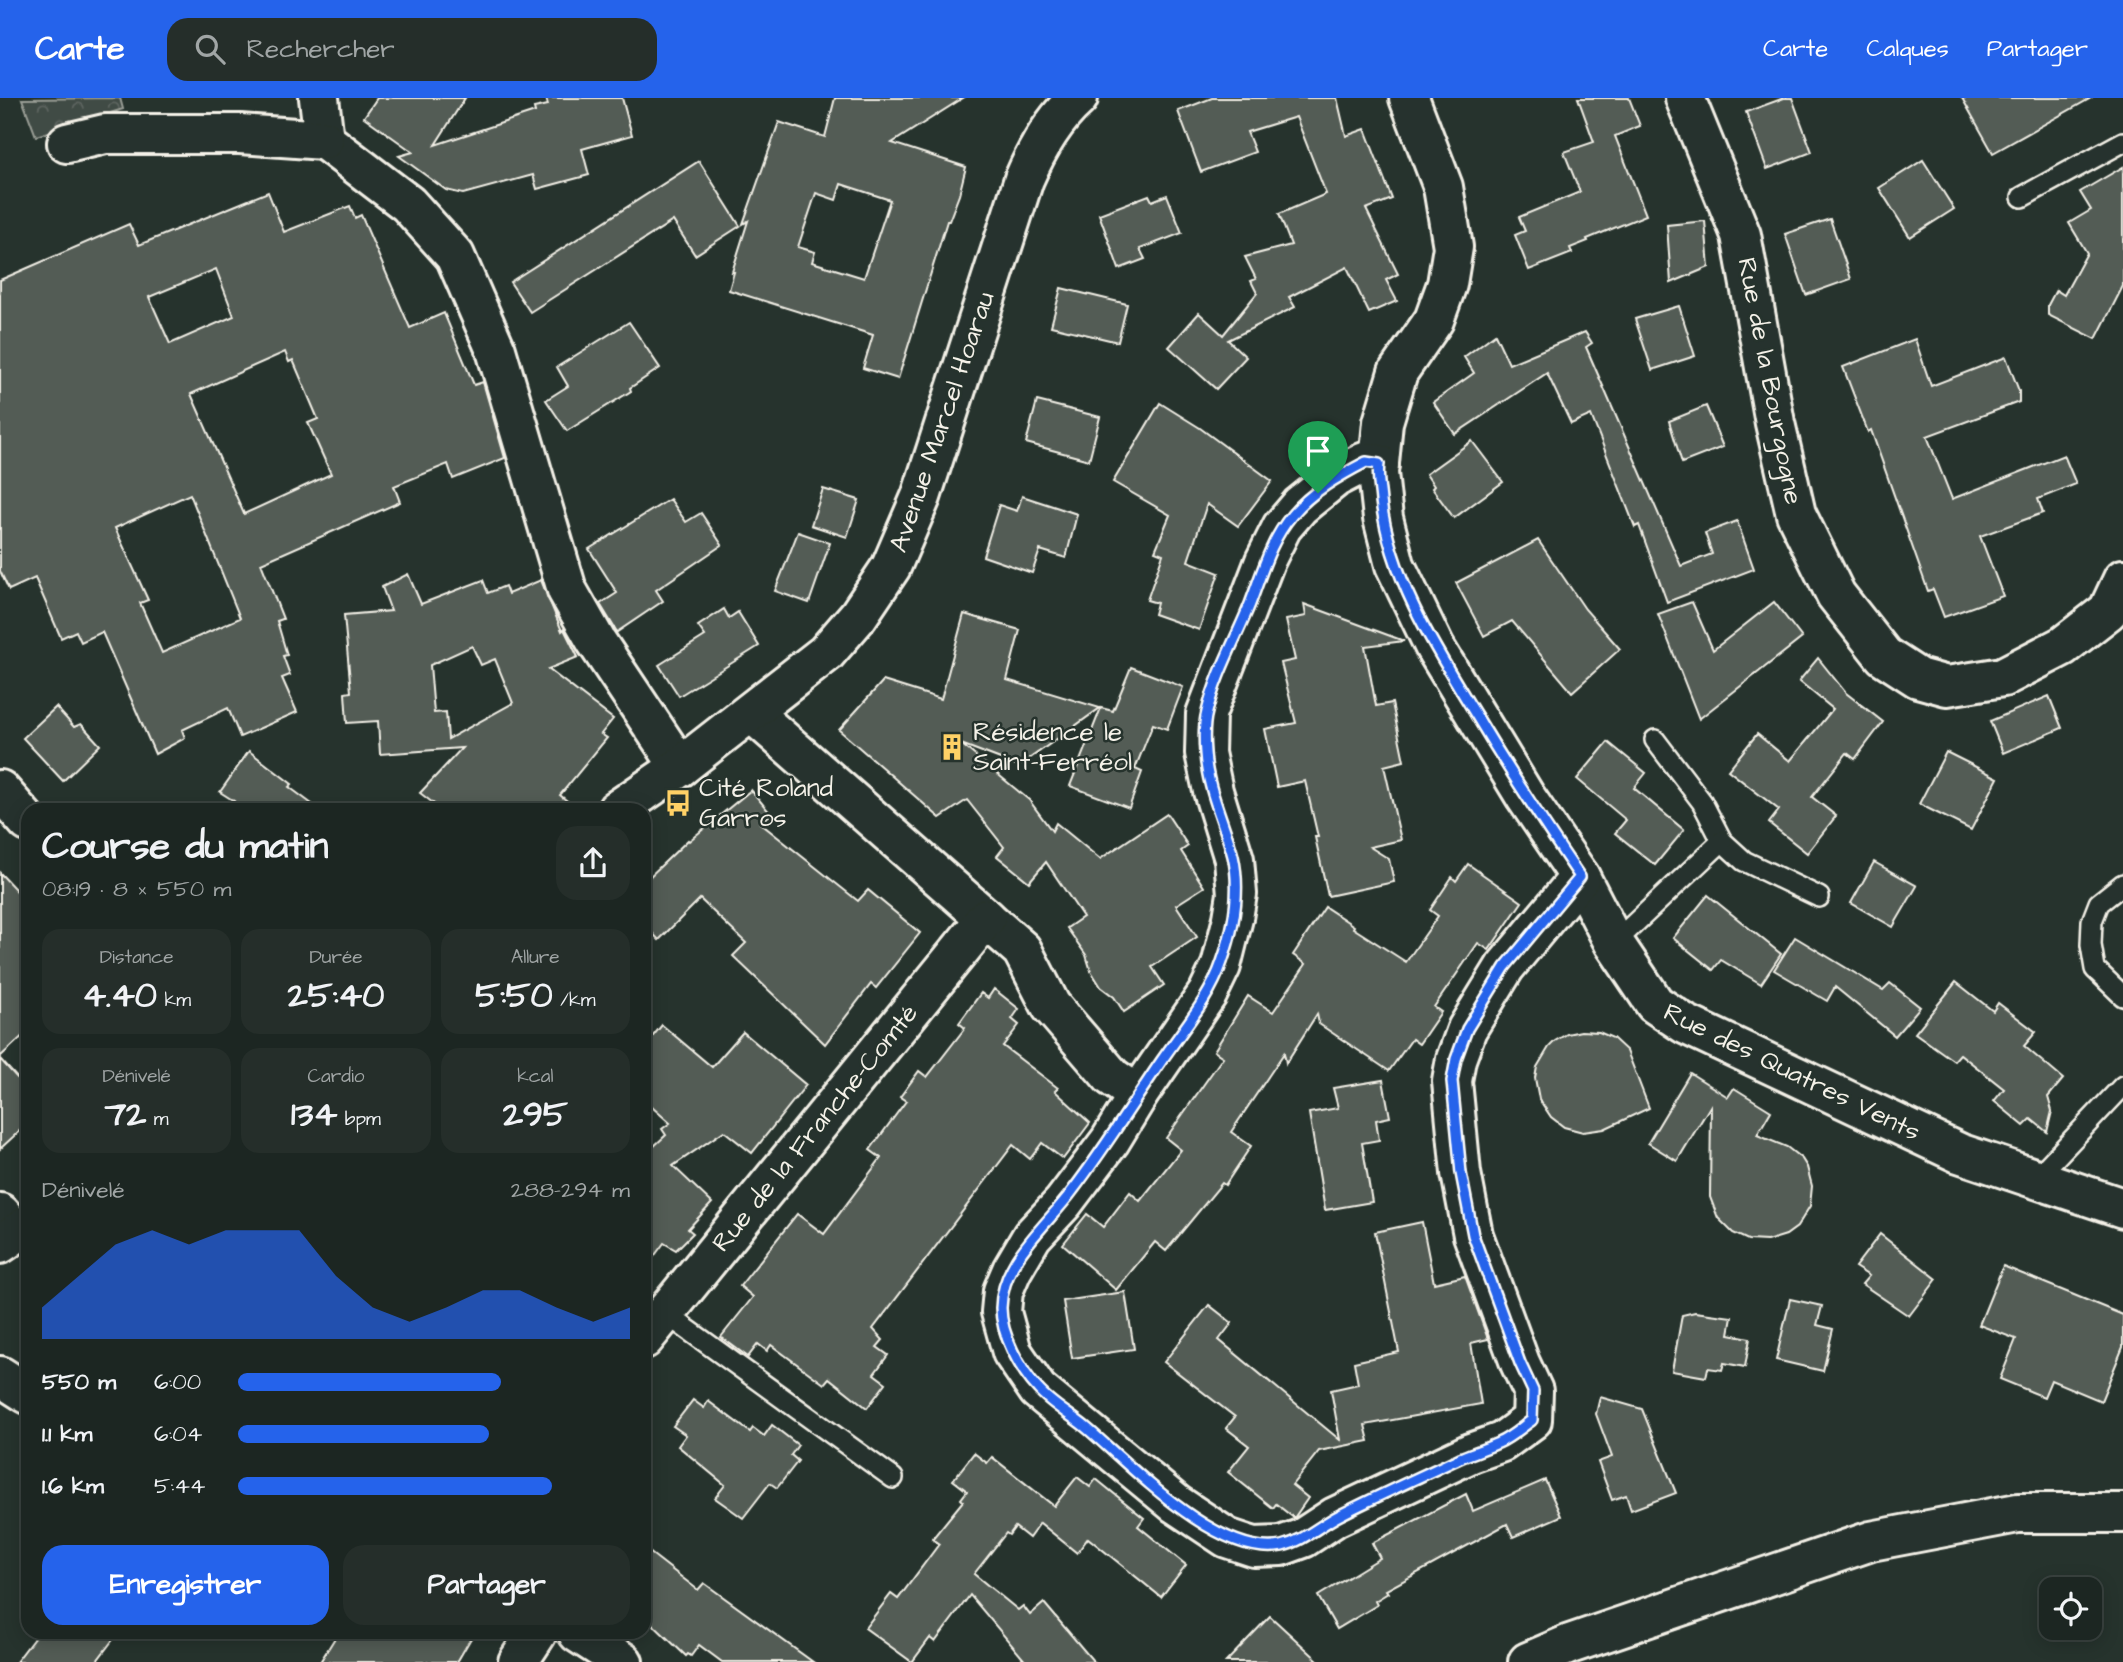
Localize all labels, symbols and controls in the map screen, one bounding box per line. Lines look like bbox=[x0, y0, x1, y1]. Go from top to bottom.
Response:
search box bbox=[167, 18, 657, 81]
text: Carte bbox=[35, 26, 125, 72]
icon: search bbox=[191, 30, 229, 68]
text: Rechercher bbox=[247, 31, 395, 67]
text: Carte bbox=[1763, 32, 1828, 66]
text: Calques bbox=[1866, 32, 1949, 66]
text: Partager bbox=[1987, 32, 2088, 66]
street label: Rue de la Bourgogne bbox=[1726, 254, 1812, 508]
street label: Avenue Marcel Hoarau bbox=[880, 287, 1004, 557]
pin bbox=[1288, 421, 1348, 493]
icon: arrive bbox=[1299, 432, 1337, 470]
place label: Résidence le Saint-Ferréol bbox=[973, 714, 1132, 780]
building icon: Résidence le Saint-Ferréol bbox=[937, 732, 967, 762]
place label: Cité Roland Garros bbox=[699, 770, 833, 836]
bus stop icon: Cité Roland Garros bbox=[663, 788, 693, 818]
text: Course du matin bbox=[42, 821, 328, 873]
button: share bbox=[556, 826, 630, 900]
text: 08:19 · 8 × 550 m bbox=[42, 873, 231, 905]
text: Distance bbox=[100, 944, 174, 971]
text: Durée bbox=[309, 944, 363, 971]
text: Allure bbox=[511, 944, 560, 971]
text: 4.40 bbox=[82, 971, 157, 1020]
text: 25:40 bbox=[288, 971, 384, 1020]
text: 5:50 bbox=[475, 971, 553, 1020]
text: km bbox=[157, 987, 191, 1014]
text: /km bbox=[553, 987, 595, 1014]
street label: Rue des Quatres Vents bbox=[1658, 994, 1926, 1150]
street label: Rue de la Franche-Comté bbox=[704, 996, 926, 1260]
text: Dénivelé bbox=[102, 1063, 171, 1090]
text: Cardio bbox=[308, 1063, 364, 1090]
text: kcal bbox=[517, 1063, 554, 1090]
text: 72 bbox=[105, 1090, 146, 1139]
text: 134 bbox=[291, 1090, 337, 1139]
text: 295 bbox=[503, 1090, 568, 1139]
text: m bbox=[146, 1106, 169, 1133]
text: bpm bbox=[337, 1106, 381, 1133]
text: Dénivelé bbox=[42, 1174, 125, 1206]
text: 288–294 m bbox=[511, 1174, 630, 1206]
text: 550 m bbox=[42, 1366, 116, 1398]
text: 6:00 bbox=[154, 1366, 201, 1398]
text: 1.1 km bbox=[42, 1418, 92, 1450]
text: 6:04 bbox=[154, 1418, 202, 1450]
text: 1.6 km bbox=[42, 1470, 104, 1502]
text: 5:44 bbox=[154, 1470, 205, 1502]
button: Enregistrer bbox=[42, 1545, 329, 1625]
button: Partager bbox=[343, 1545, 630, 1625]
map controls bbox=[2039, 1577, 2102, 1640]
button: locate bbox=[2039, 1577, 2102, 1640]

